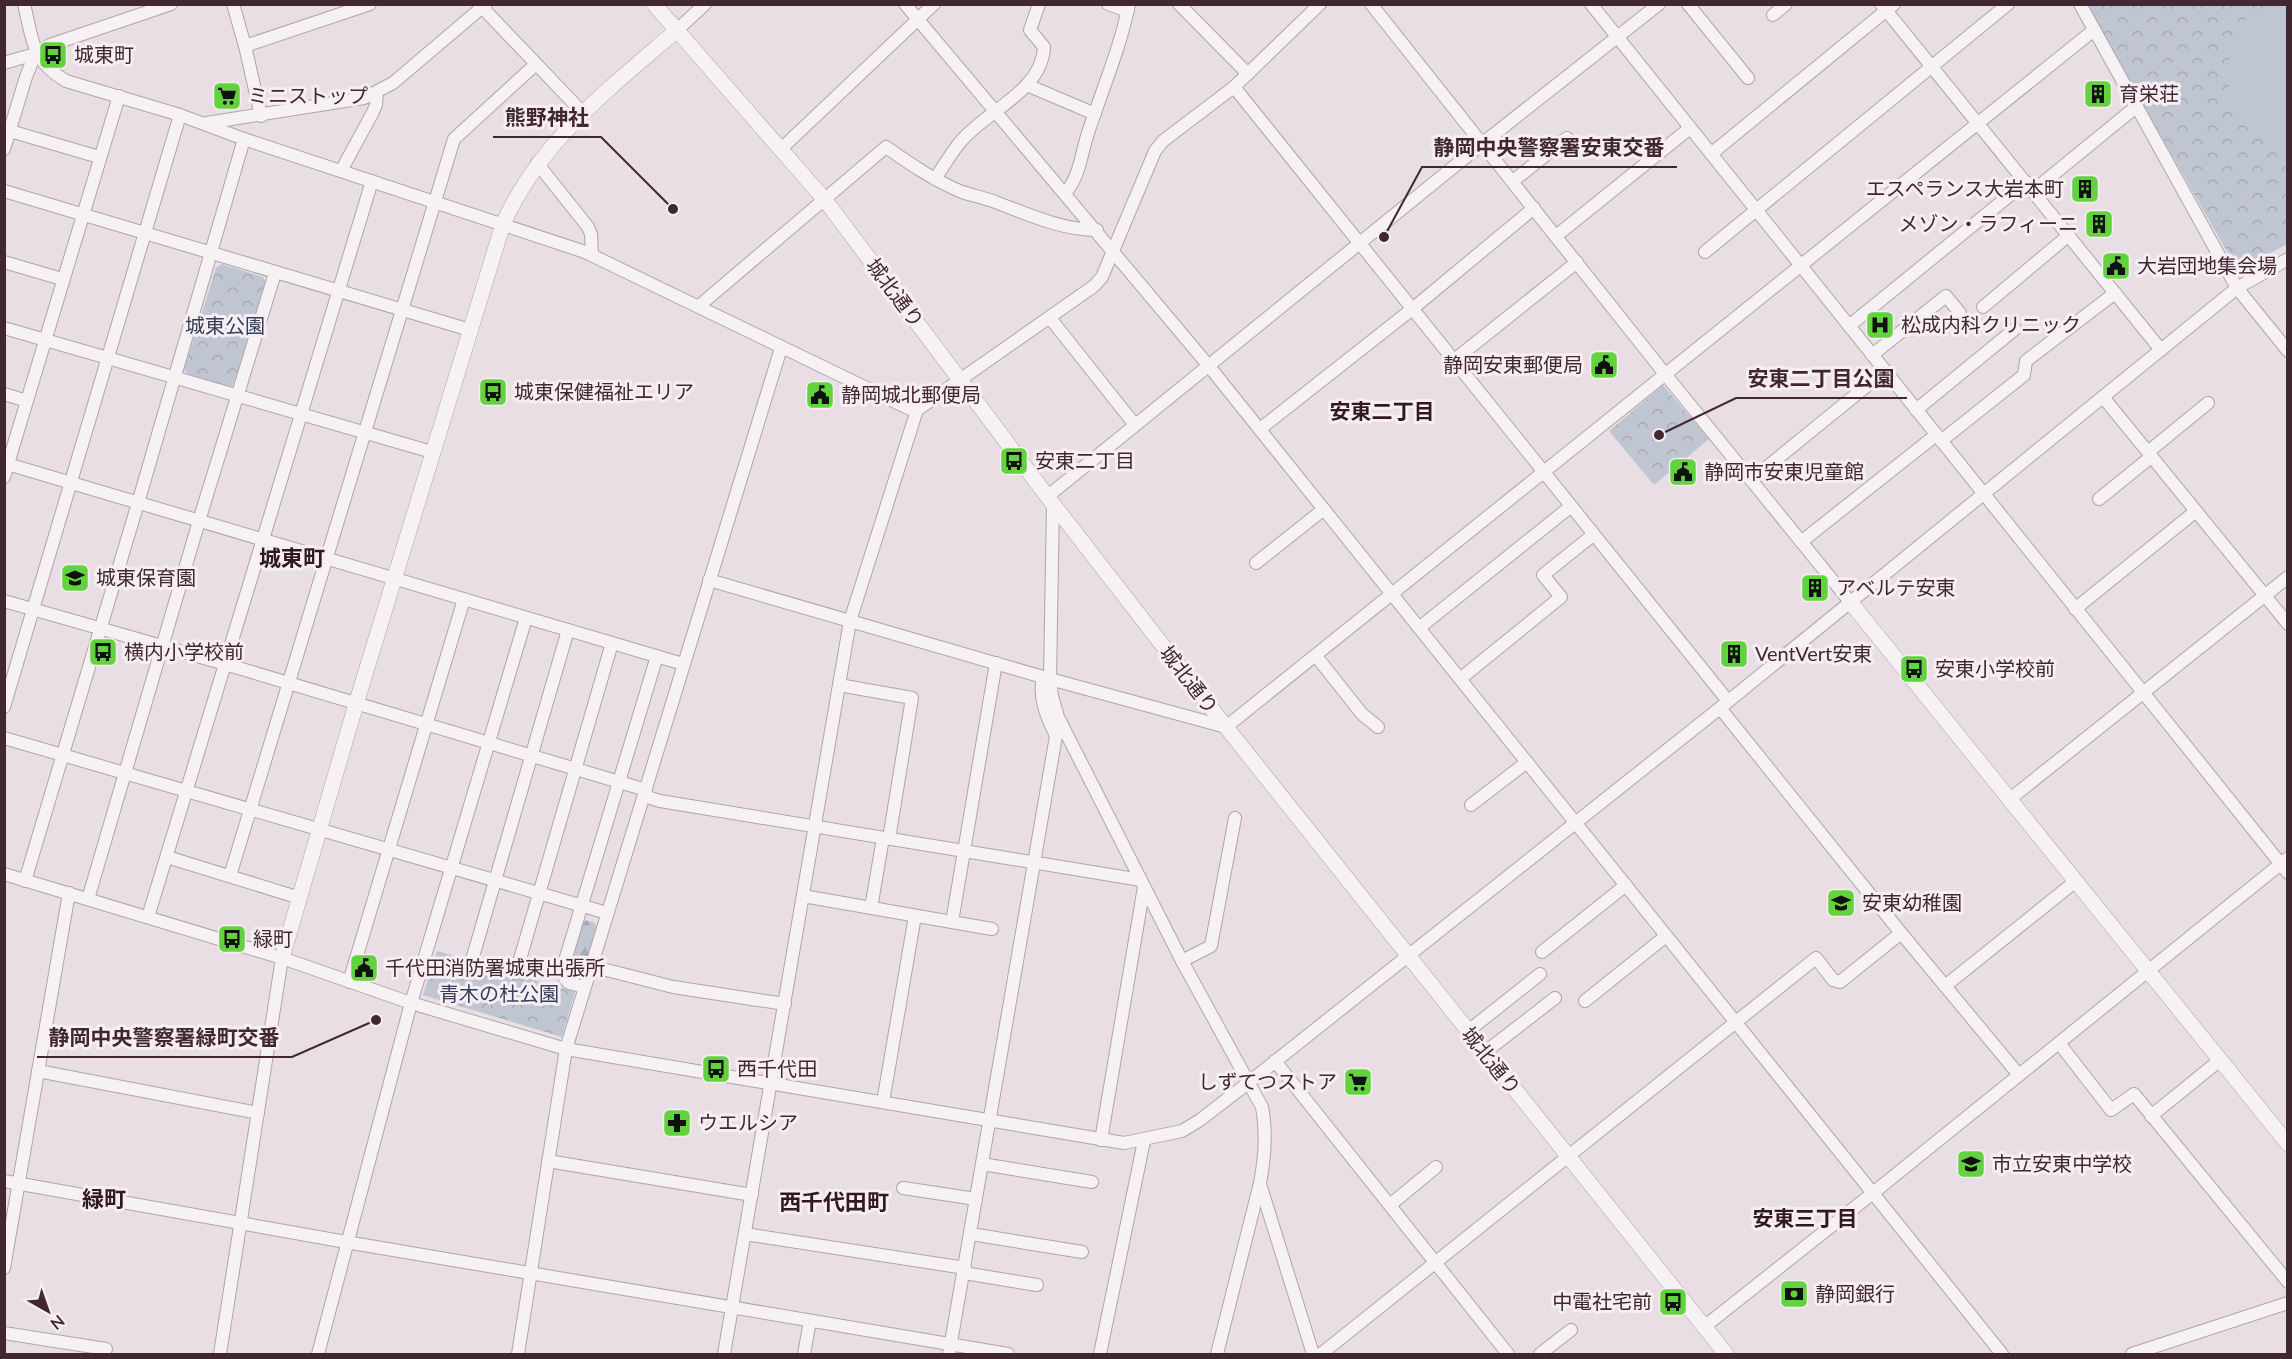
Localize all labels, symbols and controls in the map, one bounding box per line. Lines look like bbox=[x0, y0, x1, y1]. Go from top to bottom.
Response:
bus stop icon: 城東町 bbox=[37, 39, 69, 71]
place label: 城東町 bbox=[74, 42, 134, 66]
building icon: 育栄荘 bbox=[2082, 78, 2114, 110]
supermarket icon: ミニストップ bbox=[211, 80, 243, 112]
place label: 育栄荘 bbox=[2119, 81, 2179, 105]
place label: ミニストップ bbox=[248, 83, 368, 107]
callout: 熊野神社 bbox=[493, 98, 601, 137]
text: 熊野神社 bbox=[505, 104, 589, 129]
callout: 静岡中央警察署安東交番 bbox=[1422, 128, 1677, 167]
text: 静岡中央警察署安東交番 bbox=[1434, 134, 1665, 159]
building icon: エスペランス大岩本町 bbox=[2069, 173, 2101, 205]
place label: エスペランス大岩本町 bbox=[1866, 176, 2064, 200]
building icon: メゾン・ラフィーニ bbox=[2083, 208, 2115, 240]
place label: メゾン・ラフィーニ bbox=[1898, 211, 2078, 235]
public building icon: 大岩団地集会場 bbox=[2100, 250, 2132, 282]
street label: 城北通り bbox=[862, 253, 929, 332]
place label: 大岩団地集会場 bbox=[2137, 253, 2277, 277]
hospital icon: 松成内科クリニック bbox=[1864, 309, 1896, 341]
place label: 松成内科クリニック bbox=[1901, 312, 2081, 336]
park label: 城東公園 bbox=[185, 313, 265, 337]
public building icon: 静岡安東郵便局 bbox=[1588, 349, 1620, 381]
place label: 静岡安東郵便局 bbox=[1443, 352, 1583, 376]
callout: 安東二丁目公園 bbox=[1736, 359, 1907, 398]
text: 安東二丁目公園 bbox=[1748, 365, 1895, 390]
bus stop icon: 城東保健福祉エリア bbox=[477, 376, 509, 408]
place label: 城東保健福祉エリア bbox=[514, 379, 694, 403]
public building icon: 静岡城北郵便局 bbox=[804, 379, 836, 411]
place label: 静岡城北郵便局 bbox=[841, 382, 981, 406]
district label: 安東二丁目 bbox=[1330, 398, 1435, 423]
bus stop icon: 安東二丁目 bbox=[998, 445, 1030, 477]
place label: 安東二丁目 bbox=[1035, 448, 1135, 472]
public building icon: 静岡市安東児童館 bbox=[1667, 456, 1699, 488]
place label: 静岡市安東児童館 bbox=[1704, 459, 1864, 483]
district label: 城東町 bbox=[259, 544, 325, 571]
school or university icon: 城東保育園 bbox=[59, 562, 91, 594]
place label: 城東保育園 bbox=[96, 565, 196, 589]
building icon: アベルテ安東 bbox=[1799, 572, 1831, 604]
place label: アベルテ安東 bbox=[1836, 575, 1956, 599]
bus stop icon: 横内小学校前 bbox=[87, 636, 119, 668]
building icon: VentVert安東 bbox=[1718, 638, 1750, 670]
place label: 横内小学校前 bbox=[124, 639, 244, 663]
street label: 城北通り bbox=[1156, 640, 1224, 718]
place label: VentVert安東 bbox=[1755, 641, 1872, 665]
bus stop icon: 安東小学校前 bbox=[1898, 653, 1930, 685]
place label: 安東小学校前 bbox=[1935, 656, 2055, 680]
school or university icon: 安東幼稚園 bbox=[1825, 887, 1857, 919]
place label: 安東幼稚園 bbox=[1862, 890, 1962, 914]
bus stop icon: 緑町 bbox=[216, 923, 248, 955]
place label: 緑町 bbox=[253, 926, 293, 950]
public building icon: 千代田消防署城東出張所 bbox=[348, 952, 380, 984]
place label: 千代田消防署城東出張所 bbox=[385, 955, 605, 979]
park label: 青木の杜公園 bbox=[439, 981, 559, 1005]
callout: 静岡中央警察署緑町交番 bbox=[37, 1018, 292, 1057]
street label: 城北通り bbox=[1457, 1022, 1526, 1099]
text: 静岡中央警察署緑町交番 bbox=[49, 1024, 280, 1049]
bus stop icon: 西千代田 bbox=[700, 1053, 732, 1085]
place label: 西千代田 bbox=[737, 1056, 817, 1080]
supermarket icon: しずてつストア bbox=[1342, 1066, 1374, 1098]
place label: しずてつストア bbox=[1198, 1069, 1337, 1093]
pharmacy icon: ウエルシア bbox=[661, 1107, 693, 1139]
place label: ウエルシア bbox=[698, 1110, 798, 1134]
school or university icon: 市立安東中学校 bbox=[1955, 1148, 1987, 1180]
place label: 市立安東中学校 bbox=[1992, 1151, 2132, 1175]
district label: 緑町 bbox=[82, 1185, 126, 1212]
district label: 西千代田町 bbox=[779, 1188, 889, 1215]
district label: 安東三丁目 bbox=[1753, 1205, 1858, 1230]
bank icon: 静岡銀行 bbox=[1778, 1278, 1810, 1310]
north arrow bbox=[18, 1281, 78, 1341]
place label: 静岡銀行 bbox=[1815, 1281, 1895, 1305]
bus stop icon: 中電社宅前 bbox=[1657, 1286, 1689, 1318]
place label: 中電社宅前 bbox=[1552, 1289, 1652, 1313]
text: N bbox=[47, 1312, 69, 1334]

